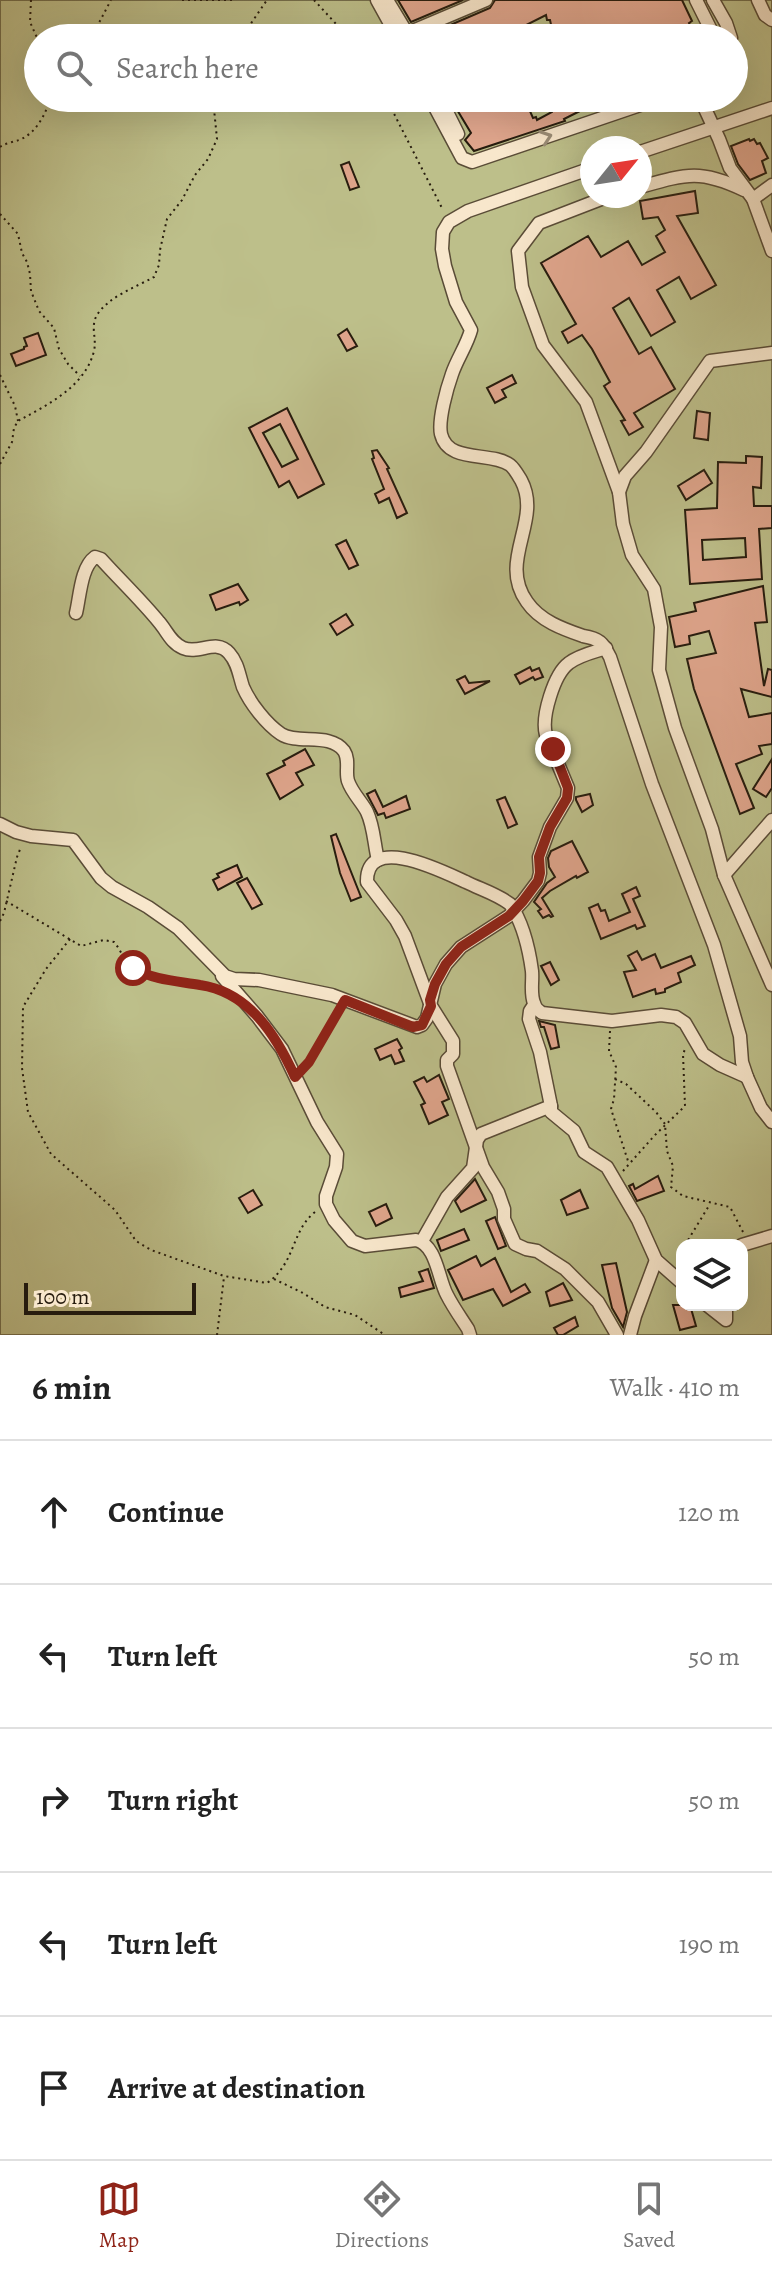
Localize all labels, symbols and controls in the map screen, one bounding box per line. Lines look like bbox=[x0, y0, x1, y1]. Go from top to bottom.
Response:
search box bbox=[24, 24, 748, 112]
icon: search bbox=[52, 46, 96, 90]
text: Search here bbox=[116, 48, 259, 88]
one-way arrow bbox=[538, 130, 552, 146]
north arrow bbox=[580, 136, 652, 208]
route end bbox=[535, 731, 571, 767]
route start bbox=[115, 950, 151, 986]
map controls bbox=[676, 1239, 748, 1311]
button: layers bbox=[676, 1239, 748, 1311]
scale bar bbox=[24, 1279, 196, 1315]
text: 100 m bbox=[36, 1282, 90, 1312]
text: 6 min bbox=[32, 1364, 111, 1411]
text: Walk · 410 m bbox=[610, 1370, 740, 1405]
icon: ahead bbox=[32, 1490, 76, 1534]
text: Continue bbox=[108, 1492, 224, 1532]
text: 120 m bbox=[678, 1495, 740, 1530]
icon: left bbox=[32, 1634, 76, 1678]
text: Turn left bbox=[108, 1636, 217, 1676]
text: 50 m bbox=[688, 1639, 740, 1674]
icon: right bbox=[32, 1778, 76, 1822]
text: Turn right bbox=[108, 1780, 238, 1820]
text: 50 m bbox=[688, 1783, 740, 1818]
icon: left bbox=[32, 1922, 76, 1966]
text: Turn left bbox=[108, 1924, 217, 1964]
text: 190 m bbox=[679, 1927, 740, 1962]
icon: arrive bbox=[32, 2066, 76, 2110]
text: Arrive at destination bbox=[108, 2068, 365, 2108]
tab: Map bbox=[97, 2177, 141, 2255]
tab: Directions bbox=[335, 2177, 429, 2255]
tab: Saved bbox=[623, 2177, 675, 2255]

